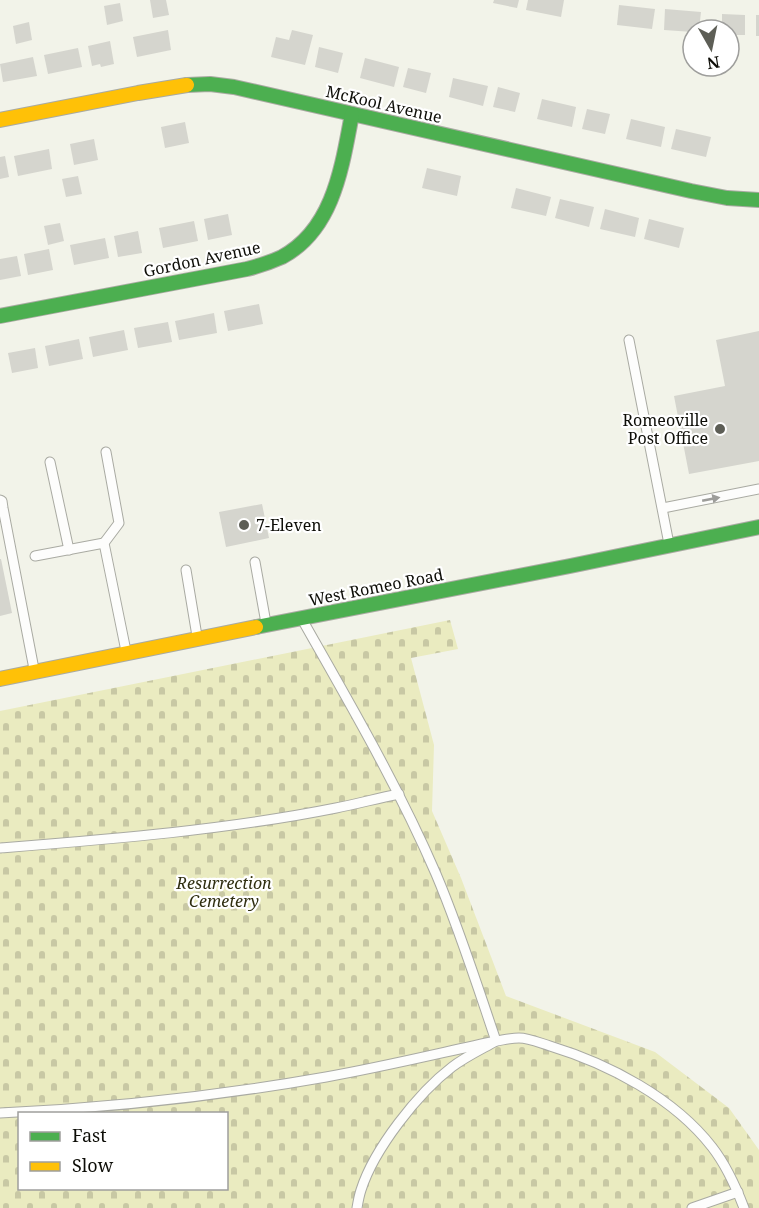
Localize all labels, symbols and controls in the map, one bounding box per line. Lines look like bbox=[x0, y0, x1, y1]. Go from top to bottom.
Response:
north arrow bbox=[681, 18, 741, 78]
text: N bbox=[705, 51, 721, 75]
street label: McKool Avenue bbox=[324, 80, 444, 128]
street label: Gordon Avenue bbox=[142, 236, 262, 282]
place label: Romeoville Post Office bbox=[622, 409, 708, 449]
marker: Romeoville Post Office bbox=[713, 422, 727, 436]
one-way arrow bbox=[702, 494, 721, 503]
place label: 7-Eleven bbox=[256, 514, 322, 536]
marker: 7-Eleven bbox=[237, 518, 251, 532]
street label: West Romeo Road bbox=[307, 563, 445, 611]
park label: Resurrection Cemetery bbox=[175, 872, 272, 912]
legend bbox=[18, 1112, 228, 1190]
text: Fast bbox=[72, 1123, 107, 1147]
text: Slow bbox=[72, 1153, 114, 1177]

